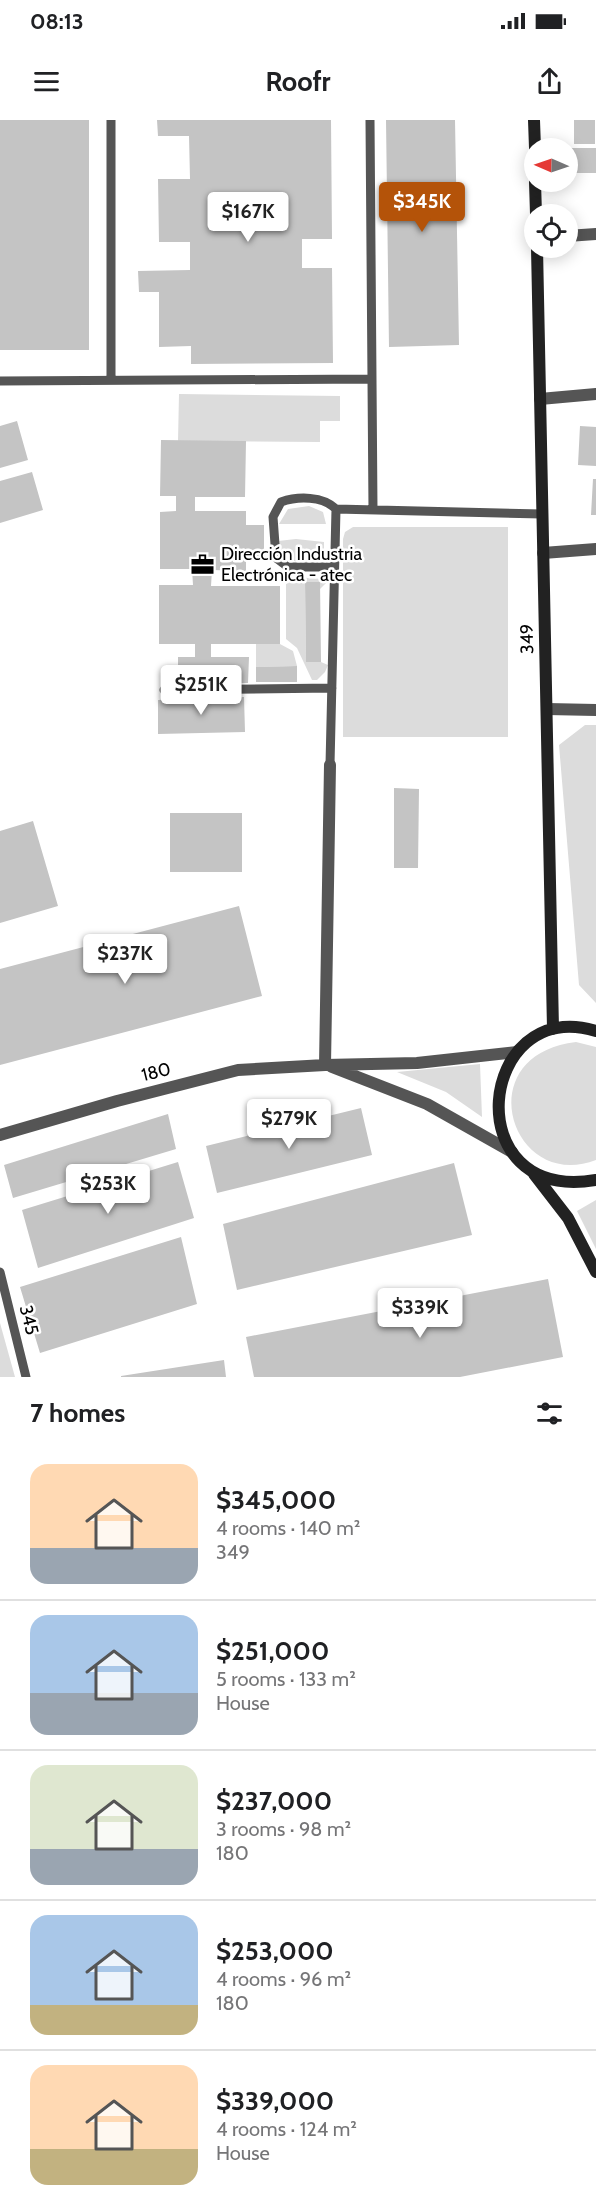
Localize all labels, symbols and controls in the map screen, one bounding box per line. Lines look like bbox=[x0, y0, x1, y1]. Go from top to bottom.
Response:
text: 08:13 bbox=[30, 8, 84, 35]
icon: menu bbox=[30, 65, 63, 98]
text: Roofr bbox=[265, 65, 331, 98]
icon: share bbox=[533, 65, 566, 98]
north arrow bbox=[524, 138, 578, 192]
map controls bbox=[524, 138, 578, 258]
pin: $345K bbox=[380, 182, 464, 233]
text: $345K bbox=[393, 189, 451, 213]
pin: $167K bbox=[206, 192, 290, 243]
text: $167K bbox=[222, 199, 274, 223]
button: locate bbox=[524, 204, 578, 258]
place label: Dirección Industria Electrónica - atec bbox=[221, 543, 362, 586]
office icon: Dirección Industria Electrónica - atec bbox=[190, 551, 216, 577]
street label: 349 bbox=[516, 624, 538, 654]
pin: $251K bbox=[159, 665, 243, 716]
text: $251K bbox=[175, 672, 227, 696]
pin: $237K bbox=[83, 934, 167, 985]
text: $237K bbox=[97, 941, 153, 965]
street label: 180 bbox=[139, 1058, 173, 1086]
pin: $279K bbox=[247, 1099, 331, 1150]
text: $279K bbox=[261, 1106, 317, 1130]
pin: $253K bbox=[66, 1164, 150, 1215]
text: $253K bbox=[80, 1171, 136, 1195]
pin: $339K bbox=[378, 1288, 462, 1339]
text: $339K bbox=[392, 1295, 448, 1319]
street label: 345 bbox=[15, 1303, 43, 1337]
text: 7 homes bbox=[30, 1397, 125, 1429]
icon: filters bbox=[533, 1397, 566, 1430]
text: $345,000 bbox=[216, 1484, 336, 1516]
icon: home bbox=[78, 1488, 150, 1560]
text: 4 rooms · 140 m² bbox=[216, 1516, 360, 1540]
text: 349 bbox=[216, 1540, 250, 1564]
text: $251,000 bbox=[216, 1635, 329, 1667]
icon: home bbox=[78, 1639, 150, 1711]
text: 5 rooms · 133 m² bbox=[216, 1667, 356, 1691]
text: House bbox=[216, 1691, 270, 1715]
text: $237,000 bbox=[216, 1785, 332, 1817]
icon: home bbox=[78, 1789, 150, 1861]
text: 3 rooms · 98 m² bbox=[216, 1817, 351, 1841]
text: 180 bbox=[216, 1841, 249, 1865]
text: $253,000 bbox=[216, 1935, 334, 1967]
icon: home bbox=[78, 1939, 150, 2011]
text: 4 rooms · 96 m² bbox=[216, 1967, 351, 1991]
text: 180 bbox=[216, 1991, 249, 2015]
text: $339,000 bbox=[216, 2085, 334, 2117]
icon: home bbox=[78, 2089, 150, 2161]
text: 4 rooms · 124 m² bbox=[216, 2117, 357, 2141]
text: House bbox=[216, 2141, 270, 2165]

